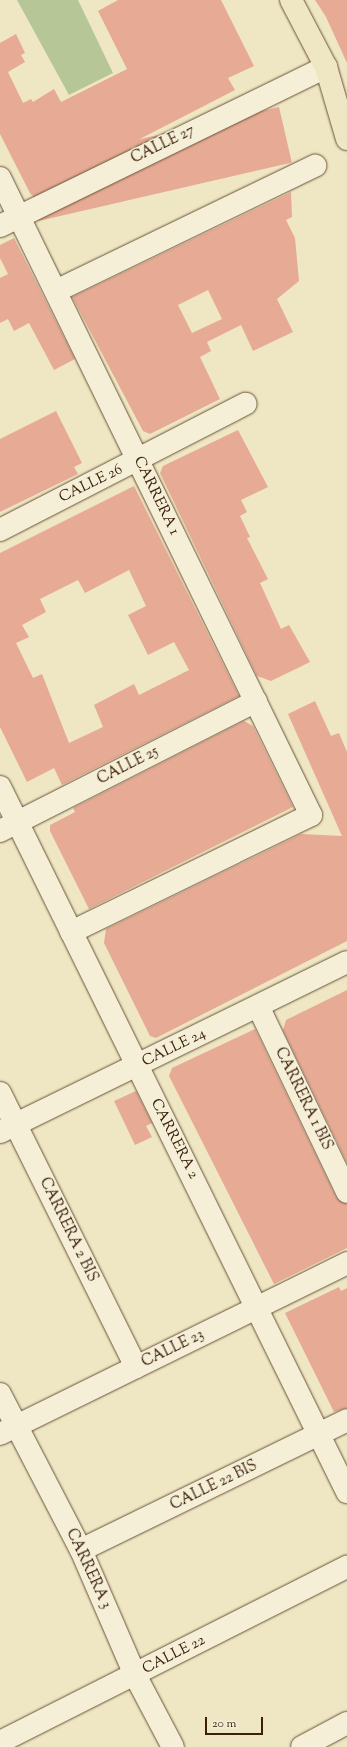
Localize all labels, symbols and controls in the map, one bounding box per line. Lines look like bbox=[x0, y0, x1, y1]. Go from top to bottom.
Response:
street label: CALLE 27 bbox=[128, 122, 198, 168]
street label: CARRERA 1 bbox=[129, 454, 183, 538]
street label: CALLE 26 bbox=[56, 461, 126, 507]
street label: CALLE 25 bbox=[94, 743, 162, 789]
street label: CALLE 24 bbox=[139, 1025, 209, 1071]
street label: CARRERA 1 BIS bbox=[270, 1045, 336, 1153]
street label: CARRERA 2 bbox=[146, 1096, 202, 1182]
street label: CARRERA 2 BIS bbox=[35, 1175, 101, 1285]
street label: CALLE 23 bbox=[139, 1326, 207, 1372]
street label: CALLE 22 BIS bbox=[168, 1457, 260, 1515]
street label: CARRERA 3 bbox=[62, 1526, 114, 1612]
street label: CALLE 22 bbox=[140, 1632, 208, 1678]
scale bar bbox=[207, 1709, 265, 1735]
text: 20 m bbox=[212, 1715, 236, 1733]

